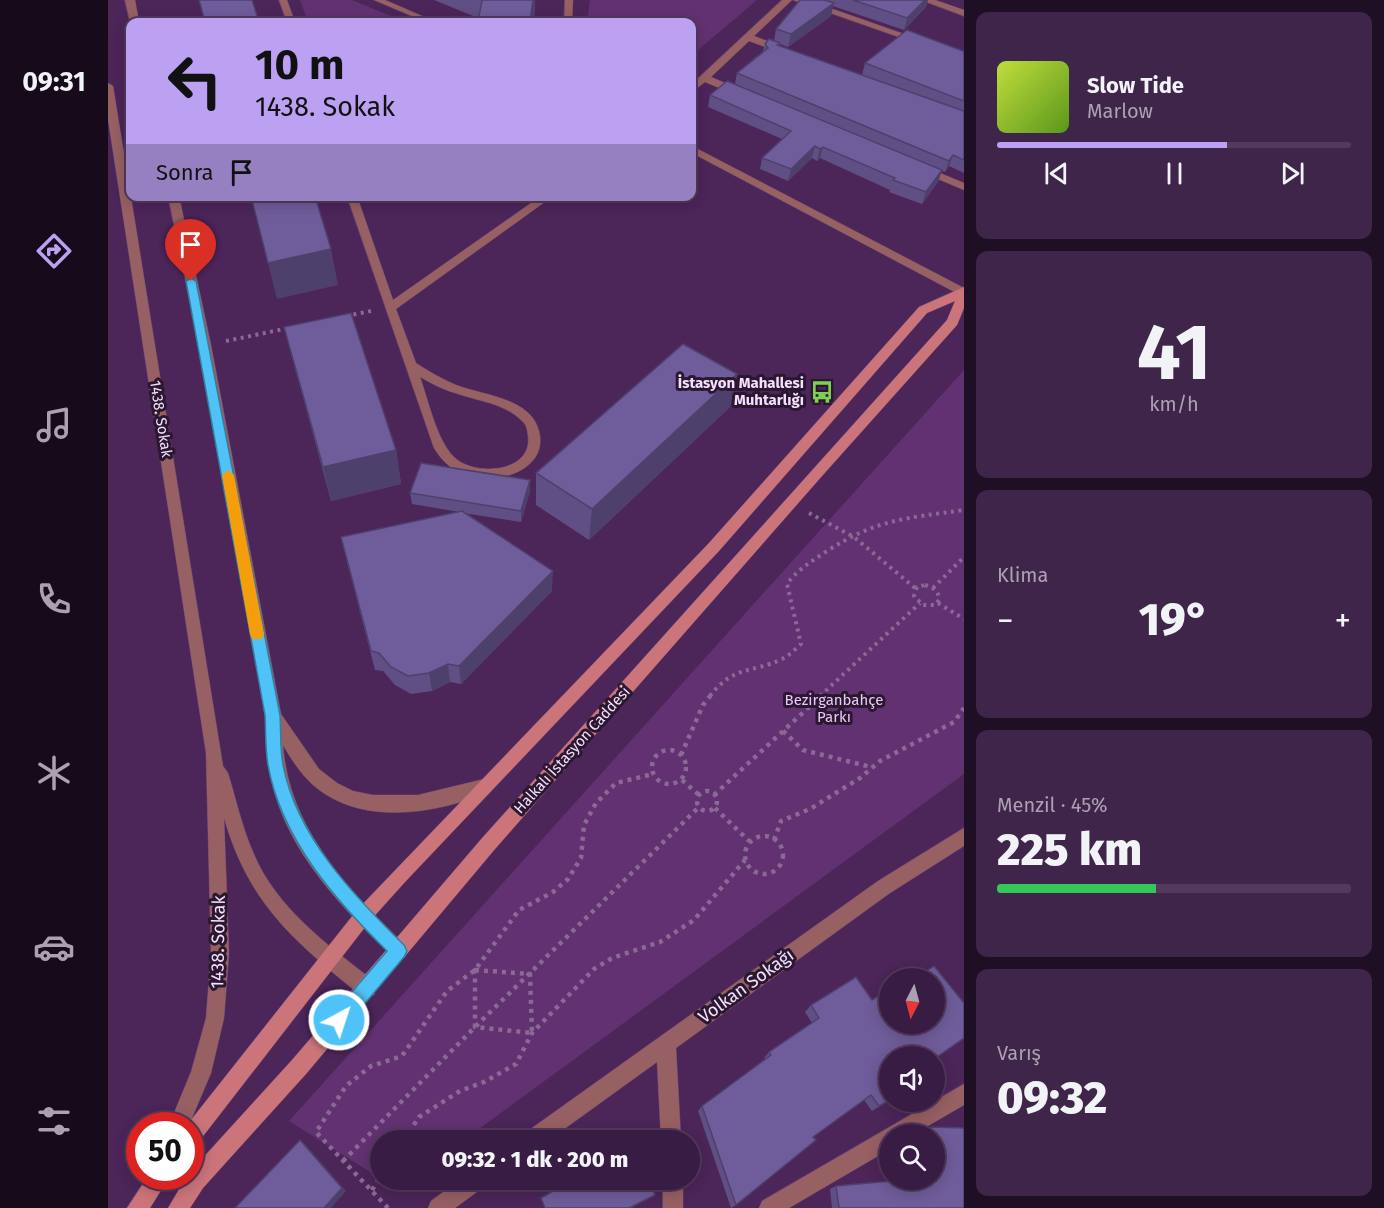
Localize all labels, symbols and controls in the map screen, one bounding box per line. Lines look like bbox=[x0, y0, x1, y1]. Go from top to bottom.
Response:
text: 10 m bbox=[255, 40, 345, 90]
icon: left bbox=[156, 42, 234, 120]
text: 09:31 bbox=[22, 66, 86, 98]
text: Slow Tide bbox=[1087, 72, 1184, 99]
text: 1438. Sokak bbox=[255, 91, 395, 123]
text: Marlow bbox=[1087, 99, 1153, 123]
icon: arrive bbox=[225, 156, 258, 189]
icon: previous bbox=[1040, 157, 1073, 190]
icon: pause bbox=[1158, 157, 1191, 190]
icon: next bbox=[1276, 157, 1309, 190]
text: Sonra bbox=[156, 159, 213, 186]
pin bbox=[165, 219, 216, 281]
icon: arrive bbox=[174, 228, 207, 261]
icon: directions bbox=[33, 230, 75, 272]
text: 41 bbox=[1137, 306, 1211, 400]
place label: İstasyon Mahallesi Muhtarlığı bbox=[678, 374, 804, 409]
street label: 1438. Sokak bbox=[146, 379, 176, 459]
bus stop icon: İstasyon Mahallesi Muhtarlığı bbox=[809, 379, 835, 405]
text: km/h bbox=[1149, 392, 1199, 416]
icon: music bbox=[33, 404, 75, 446]
text: Klima bbox=[997, 563, 1048, 587]
icon: phone bbox=[33, 578, 75, 620]
text: 19° bbox=[1139, 593, 1209, 647]
text: − bbox=[997, 601, 1014, 641]
text: + bbox=[1335, 601, 1351, 641]
street label: Halkalı İstasyon Caddesi bbox=[510, 683, 634, 817]
park label: Bezirganbahçe Parkı bbox=[785, 691, 883, 726]
icon: climate bbox=[33, 752, 75, 794]
text: Menzil · 45% bbox=[997, 793, 1107, 817]
text: 225 km bbox=[997, 823, 1142, 877]
street label: 1438. Sokak bbox=[206, 894, 230, 989]
icon: car bbox=[33, 926, 75, 968]
street label: Volkan Sokağı bbox=[694, 944, 798, 1028]
north arrow bbox=[879, 968, 945, 1034]
map controls bbox=[879, 968, 945, 1190]
position arrow bbox=[307, 988, 371, 1052]
text: Varış bbox=[997, 1041, 1041, 1065]
button: sound bbox=[879, 1046, 945, 1112]
text: 09:32 bbox=[997, 1071, 1107, 1125]
icon: filters bbox=[33, 1100, 75, 1142]
speed limit sign: 50 bbox=[126, 1112, 204, 1190]
button: search bbox=[879, 1124, 945, 1190]
text: 09:32 · 1 dk · 200 m bbox=[442, 1146, 628, 1173]

